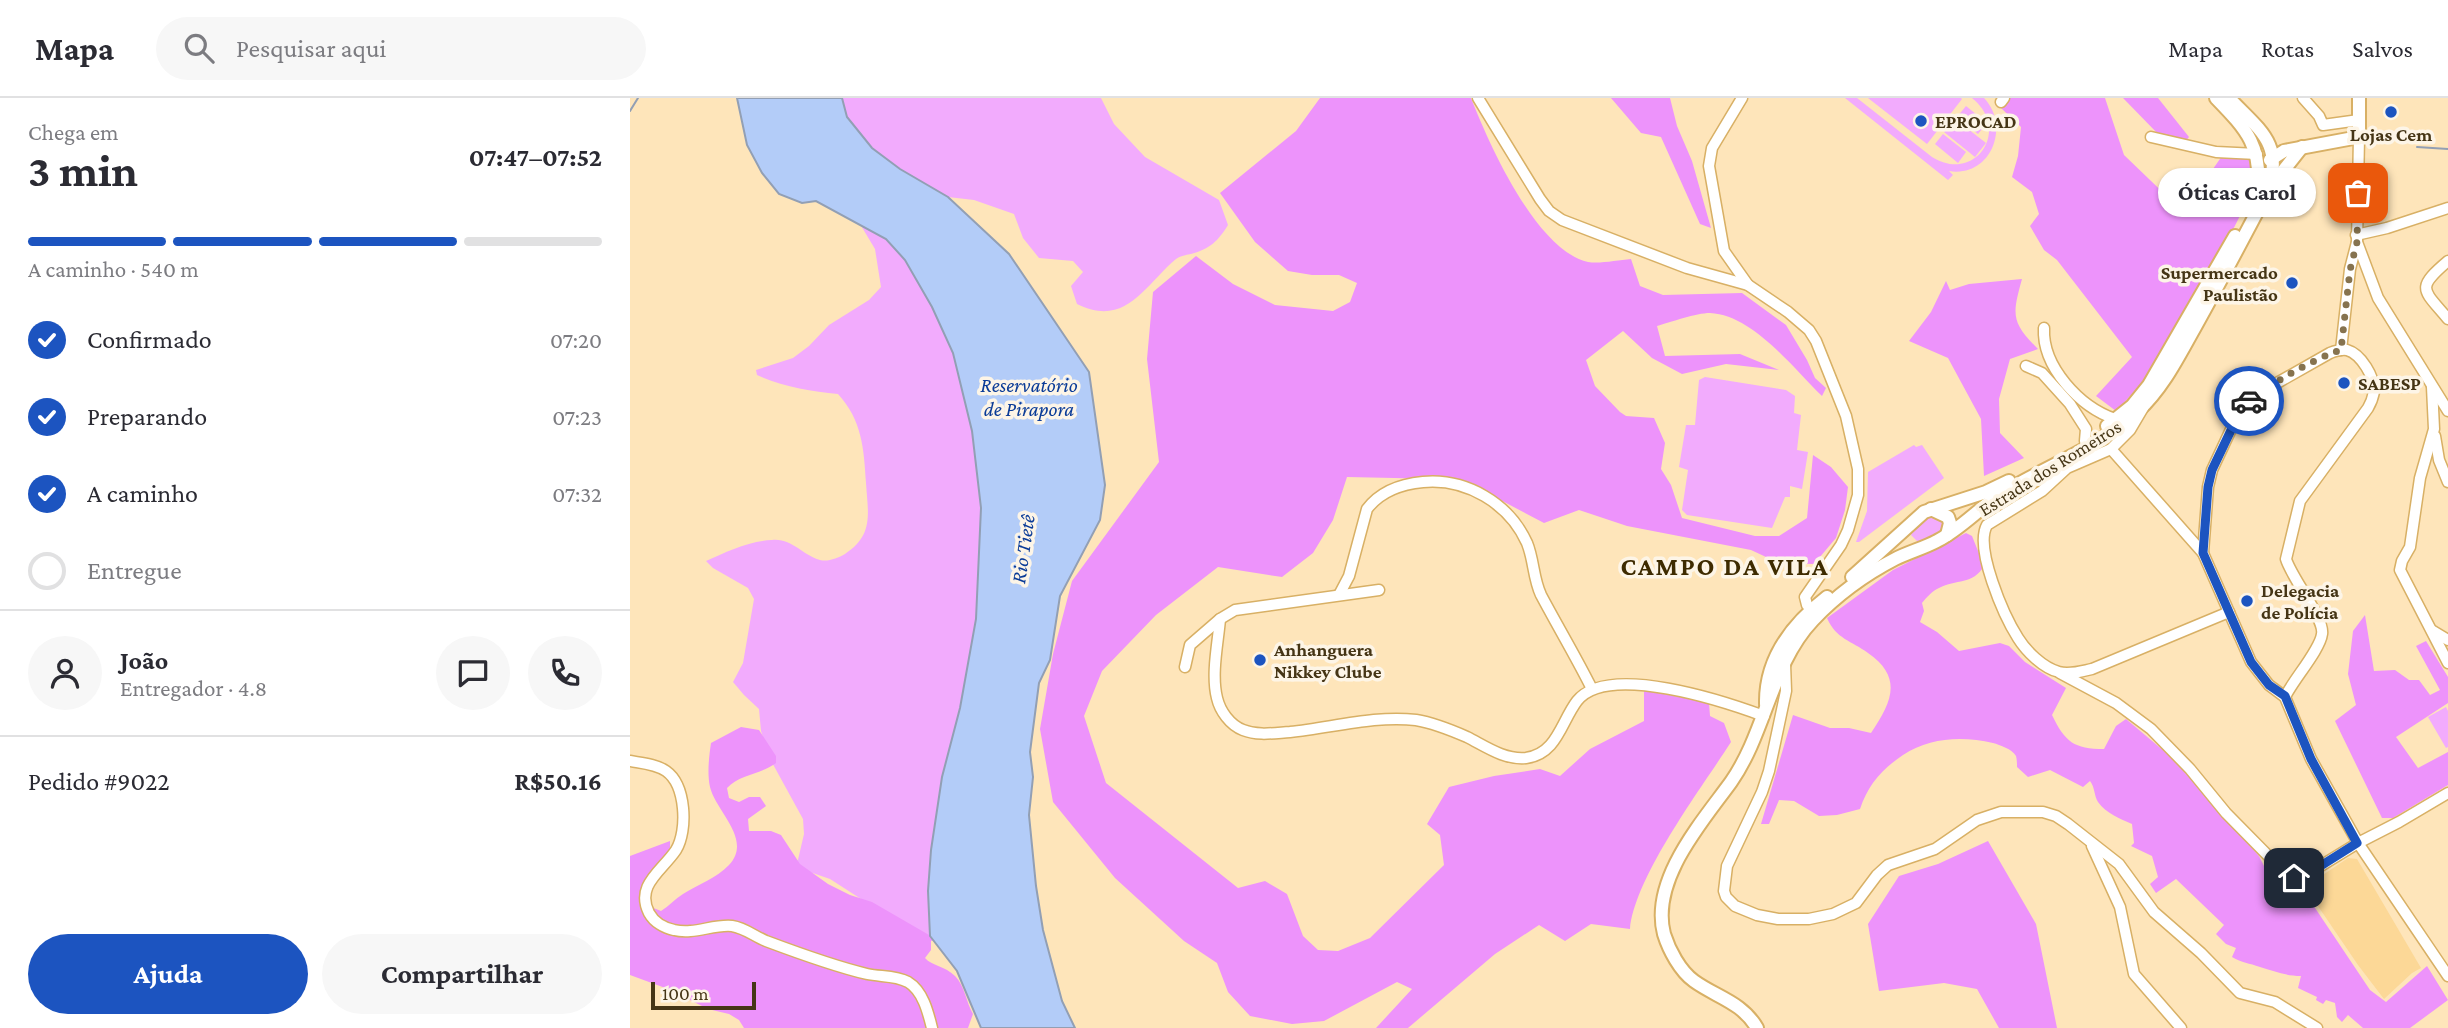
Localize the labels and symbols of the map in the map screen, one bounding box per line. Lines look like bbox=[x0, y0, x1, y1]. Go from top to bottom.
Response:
marker: Lojas Cem bbox=[2383, 104, 2399, 120]
place label: EPROCAD bbox=[1935, 111, 2017, 132]
marker: EPROCAD bbox=[1913, 113, 1929, 129]
place label: Lojas Cem bbox=[2350, 124, 2432, 146]
pin bbox=[2328, 163, 2388, 223]
callout: Óticas Carol bbox=[2158, 168, 2316, 217]
place label: Supermercado Paulistão bbox=[2161, 262, 2278, 305]
marker: Supermercado Paulistão bbox=[2284, 275, 2300, 291]
courier bbox=[2214, 366, 2284, 436]
water label: Reservatório de Pirapora bbox=[980, 373, 1078, 421]
place label: SABESP bbox=[2358, 373, 2421, 394]
marker: SABESP bbox=[2336, 375, 2352, 391]
street label: Estrada dos Romeiros bbox=[1975, 416, 2125, 520]
water label: Rio Tietê bbox=[1006, 512, 1040, 585]
district label: CAMPO DA VILA bbox=[1620, 552, 1830, 581]
place label: Delegacia de Polícia bbox=[2261, 580, 2340, 623]
marker: Delegacia de Polícia bbox=[2239, 593, 2255, 609]
place label: Anhanguera Nikkey Clube bbox=[1273, 639, 1382, 682]
marker: Anhanguera Nikkey Clube bbox=[1252, 652, 1268, 668]
pin bbox=[2264, 848, 2324, 908]
scale bar bbox=[651, 979, 756, 1011]

